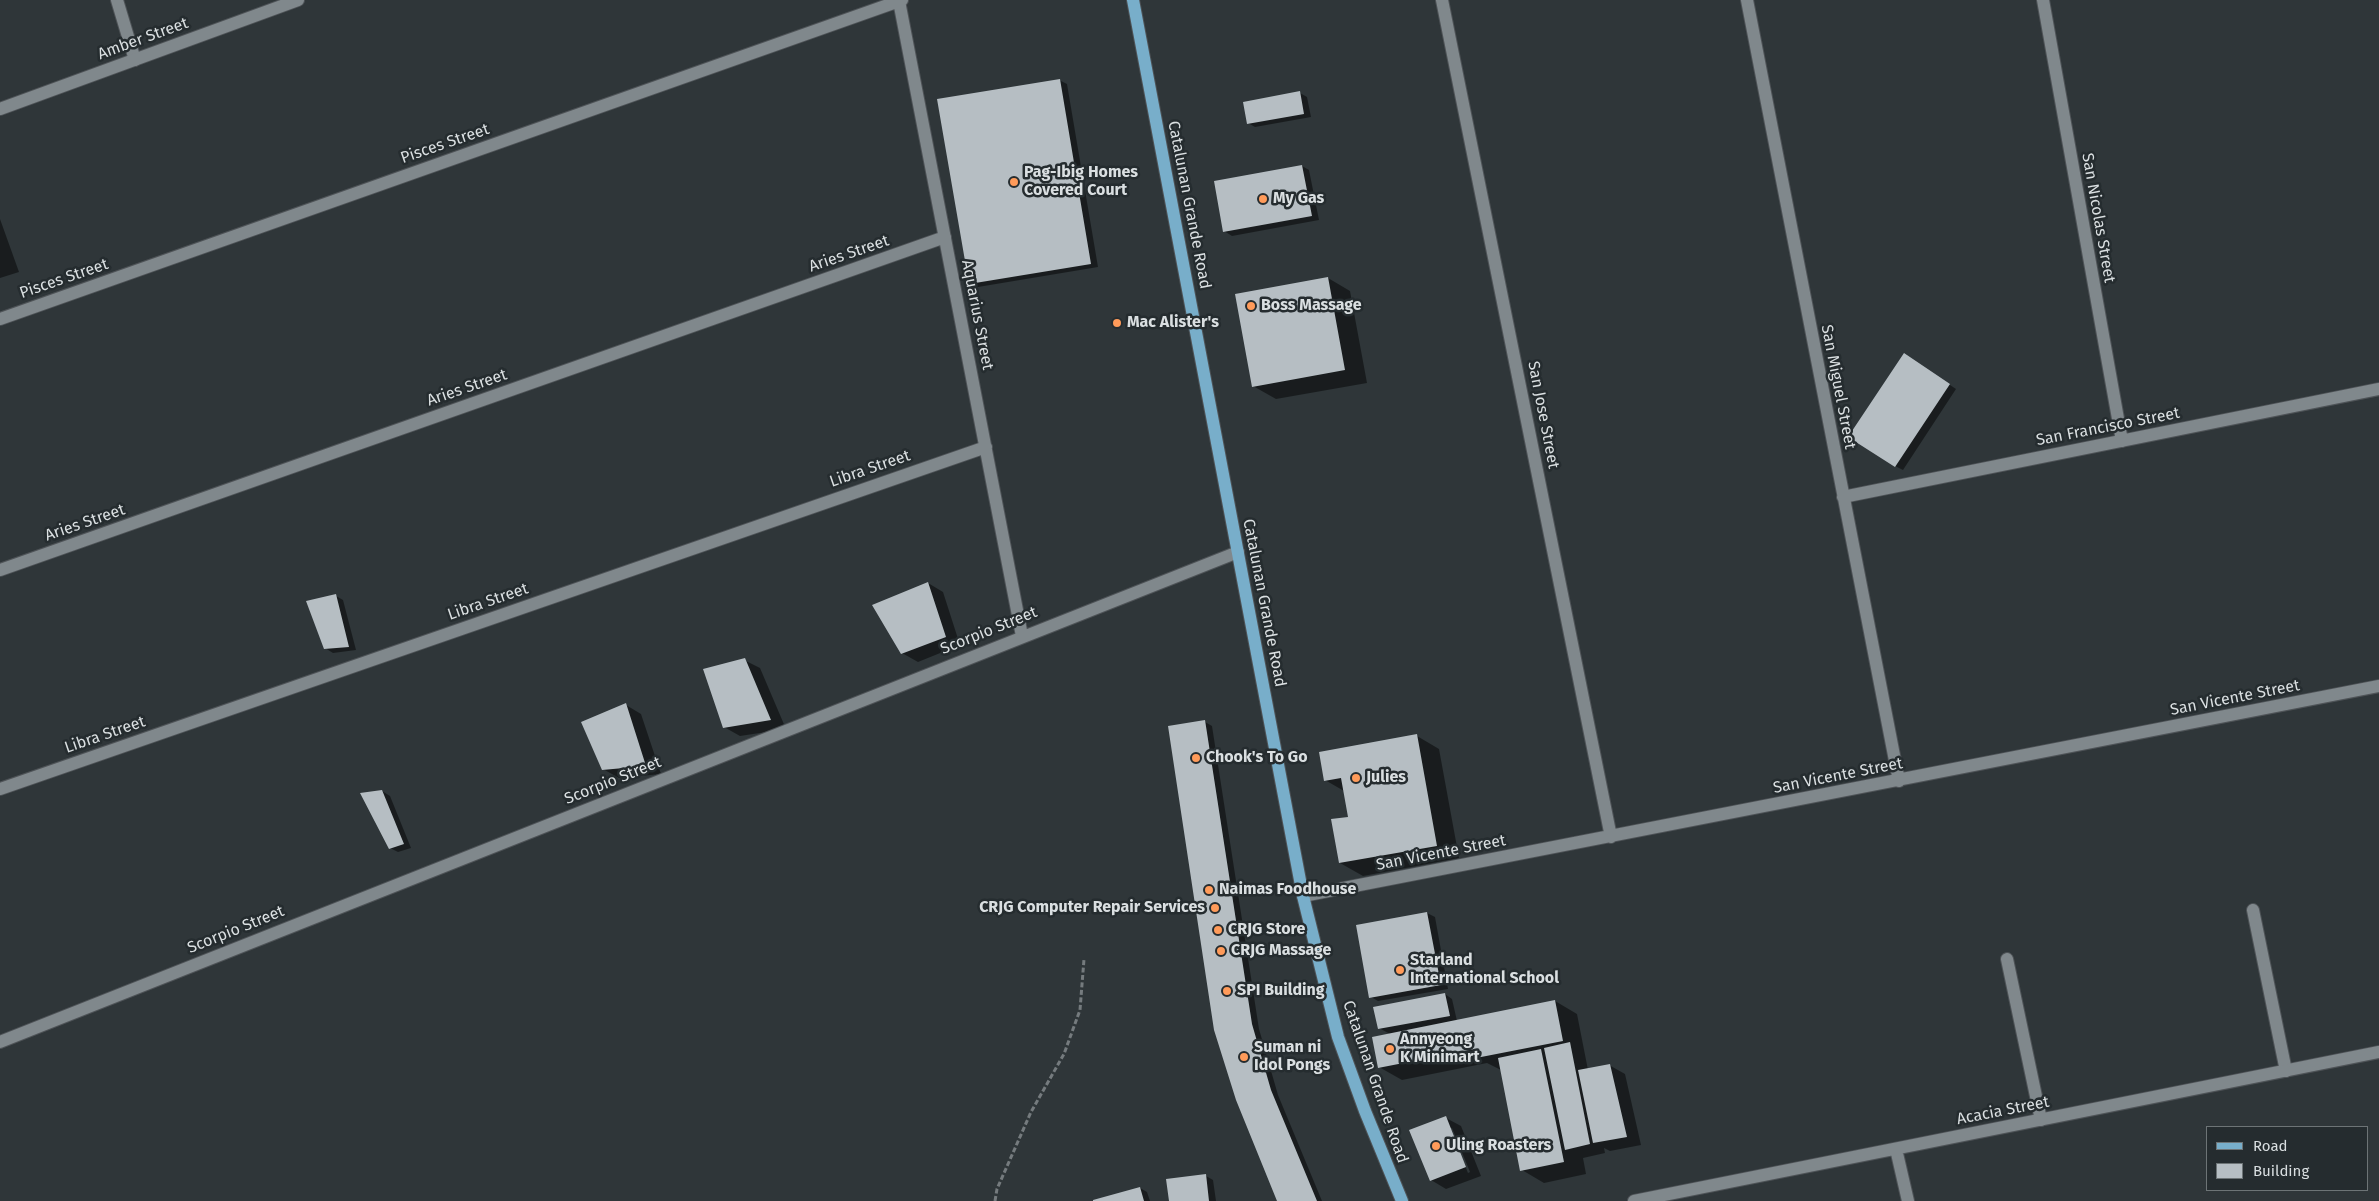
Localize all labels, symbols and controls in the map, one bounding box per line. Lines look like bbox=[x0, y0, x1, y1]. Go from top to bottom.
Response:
street label: Amber Street bbox=[95, 14, 191, 64]
street label: Catalunan Grande Road bbox=[1163, 119, 1215, 291]
street label: Pisces Street bbox=[398, 120, 492, 168]
street label: San Nicolas Street bbox=[2077, 152, 2119, 284]
place label: Pag-Ibig Homes Covered Court bbox=[1024, 163, 1138, 201]
marker: Pag-Ibig Homes Covered Court bbox=[1008, 176, 1020, 188]
place label: My Gas bbox=[1273, 189, 1324, 209]
marker: My Gas bbox=[1257, 193, 1269, 205]
street label: Aries Street bbox=[806, 231, 892, 277]
street label: Pisces Street bbox=[17, 255, 111, 303]
street label: Aquarius Street bbox=[957, 258, 997, 372]
place label: Boss Massage bbox=[1261, 296, 1362, 316]
marker: Boss Massage bbox=[1245, 300, 1257, 312]
place label: Mac Alister's bbox=[1127, 313, 1219, 333]
marker: Mac Alister's bbox=[1111, 317, 1123, 329]
street label: San Miguel Street bbox=[1817, 323, 1859, 451]
street label: San Jose Street bbox=[1523, 360, 1563, 470]
street label: Aries Street bbox=[424, 365, 510, 411]
street label: San Francisco Street bbox=[2035, 404, 2181, 450]
street label: Libra Street bbox=[827, 446, 913, 492]
street label: Aries Street bbox=[42, 500, 128, 546]
street label: Catalunan Grande Road bbox=[1238, 517, 1290, 689]
street label: Libra Street bbox=[445, 579, 531, 625]
street label: Scorpio Street bbox=[938, 603, 1040, 659]
street label: San Vicente Street bbox=[2168, 676, 2302, 720]
street label: Libra Street bbox=[62, 712, 148, 758]
place label: Chook's To Go bbox=[1206, 748, 1308, 768]
marker: Chook's To Go bbox=[1190, 752, 1202, 764]
street label: Scorpio Street bbox=[562, 753, 664, 809]
street label: San Vicente Street bbox=[1771, 754, 1905, 798]
place label: Julies bbox=[1366, 768, 1406, 788]
marker: Julies bbox=[1350, 772, 1362, 784]
street label: San Vicente Street bbox=[1374, 831, 1508, 875]
place label: Naimas Foodhouse bbox=[1219, 880, 1356, 900]
marker: Naimas Foodhouse bbox=[1203, 884, 1215, 896]
place label: CRJG Computer Repair Services bbox=[979, 898, 1205, 918]
street label: Scorpio Street bbox=[185, 902, 287, 958]
marker: CRJG Computer Repair Services bbox=[1209, 902, 1221, 914]
place label: CRJG Store bbox=[1228, 920, 1305, 940]
marker: CRJG Store bbox=[1212, 924, 1224, 936]
place label: CRJG Massage bbox=[1231, 941, 1331, 961]
marker: CRJG Massage bbox=[1215, 945, 1227, 957]
place label: Starland International School bbox=[1410, 951, 1559, 989]
marker: Starland International School bbox=[1394, 964, 1406, 976]
place label: SPI Building bbox=[1237, 981, 1325, 1001]
marker: SPI Building bbox=[1221, 985, 1233, 997]
street label: Catalunan Grande Road bbox=[1338, 998, 1412, 1166]
place label: Annyeong K Minimart bbox=[1400, 1030, 1480, 1068]
place label: Suman ni Idol Pongs bbox=[1254, 1038, 1330, 1076]
marker: Annyeong K Minimart bbox=[1384, 1043, 1396, 1055]
marker: Suman ni Idol Pongs bbox=[1238, 1051, 1250, 1063]
street label: Acacia Street bbox=[1955, 1093, 2051, 1129]
legend bbox=[2206, 1126, 2369, 1191]
place label: Uling Roasters bbox=[1446, 1136, 1551, 1156]
text: Road bbox=[2253, 1137, 2288, 1155]
marker: Uling Roasters bbox=[1430, 1140, 1442, 1152]
text: Building bbox=[2253, 1162, 2309, 1180]

